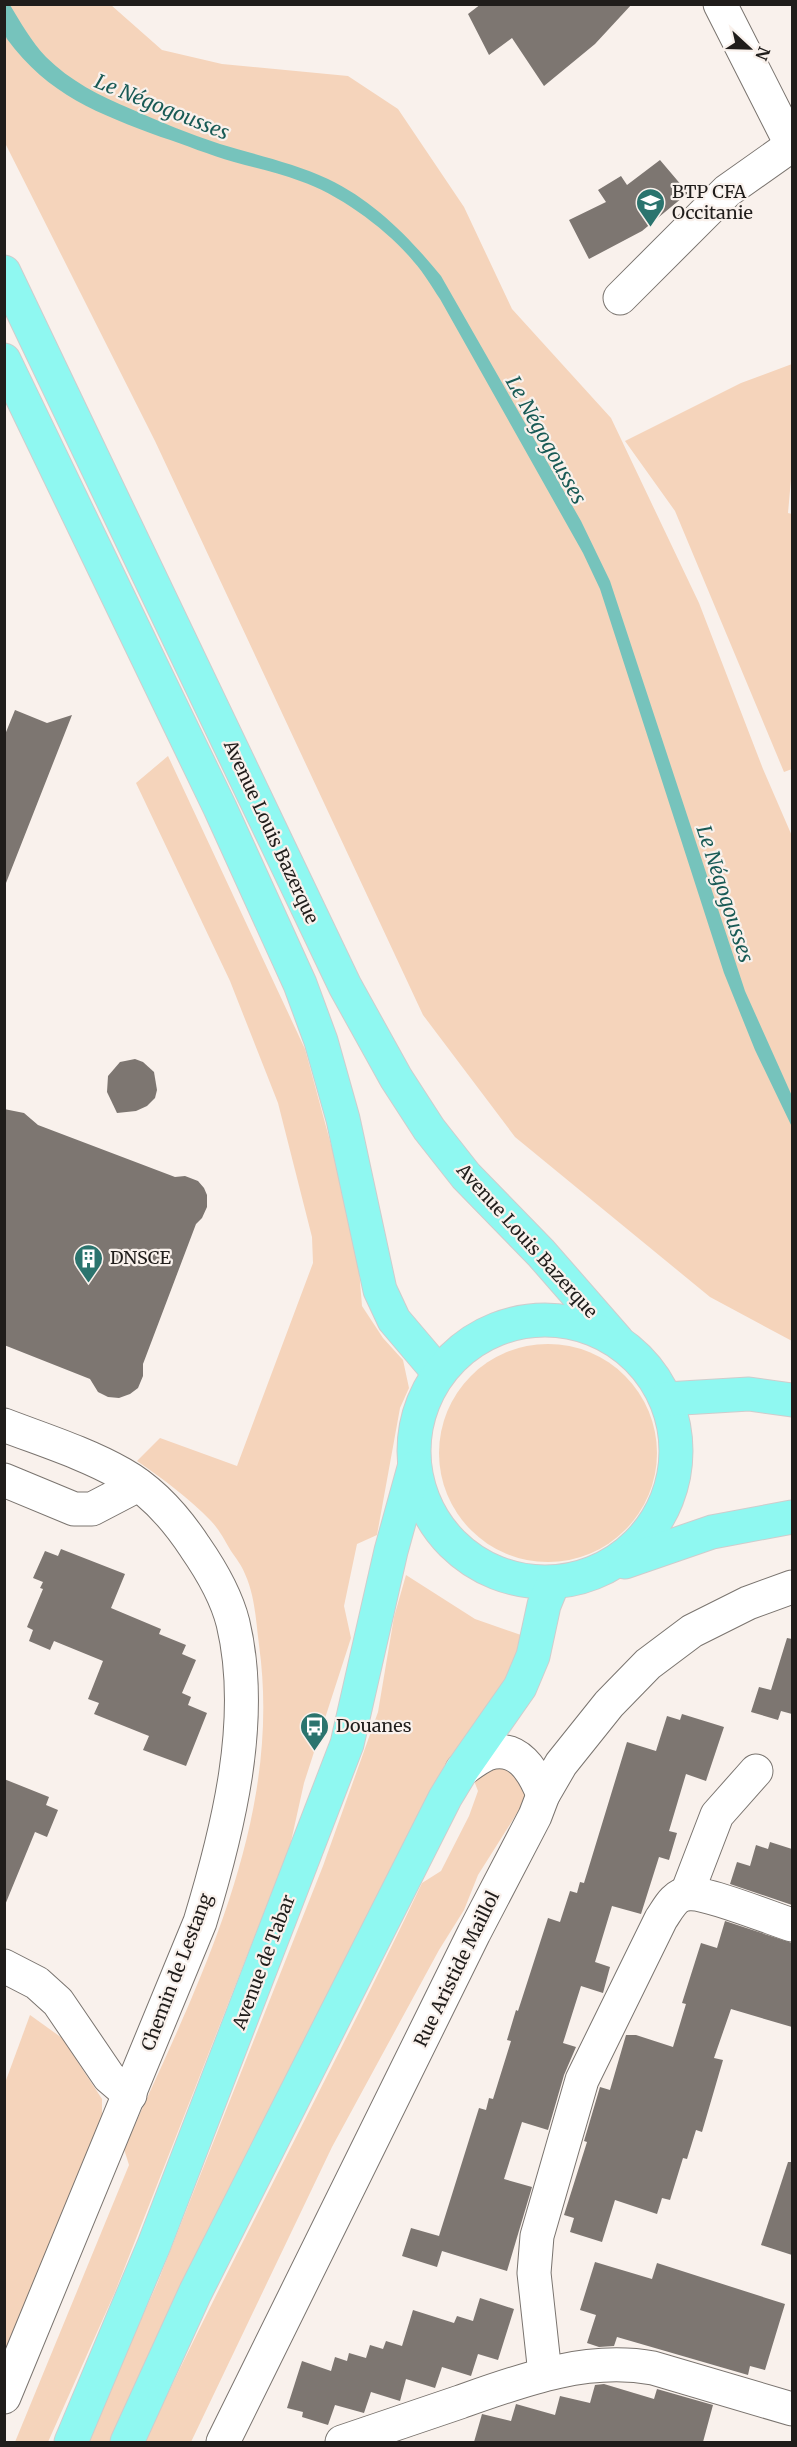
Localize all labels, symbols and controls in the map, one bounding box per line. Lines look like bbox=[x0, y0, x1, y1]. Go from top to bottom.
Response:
north arrow bbox=[719, 18, 779, 78]
text: N bbox=[751, 44, 775, 64]
water label: Le Négogousses bbox=[91, 68, 233, 145]
place label: BTP CFA Occitanie bbox=[672, 180, 753, 224]
school or university icon: BTP CFA Occitanie bbox=[635, 186, 667, 228]
water label: Le Négogousses bbox=[501, 371, 592, 508]
street label: Avenue Louis Bazerque bbox=[218, 736, 324, 927]
water label: Le Négogousses bbox=[692, 822, 759, 966]
street label: Avenue Louis Bazerque bbox=[451, 1158, 603, 1323]
building icon: DNSCE bbox=[73, 1242, 105, 1284]
place label: DNSCE bbox=[110, 1246, 171, 1269]
bus stop icon: Douanes bbox=[299, 1710, 331, 1752]
place label: Douanes bbox=[336, 1714, 412, 1737]
street label: Rue Aristide Maillol bbox=[409, 1887, 504, 2051]
street label: Chemin de Lestang bbox=[136, 1890, 217, 2054]
street label: Avenue de Tabar bbox=[227, 1891, 300, 2033]

